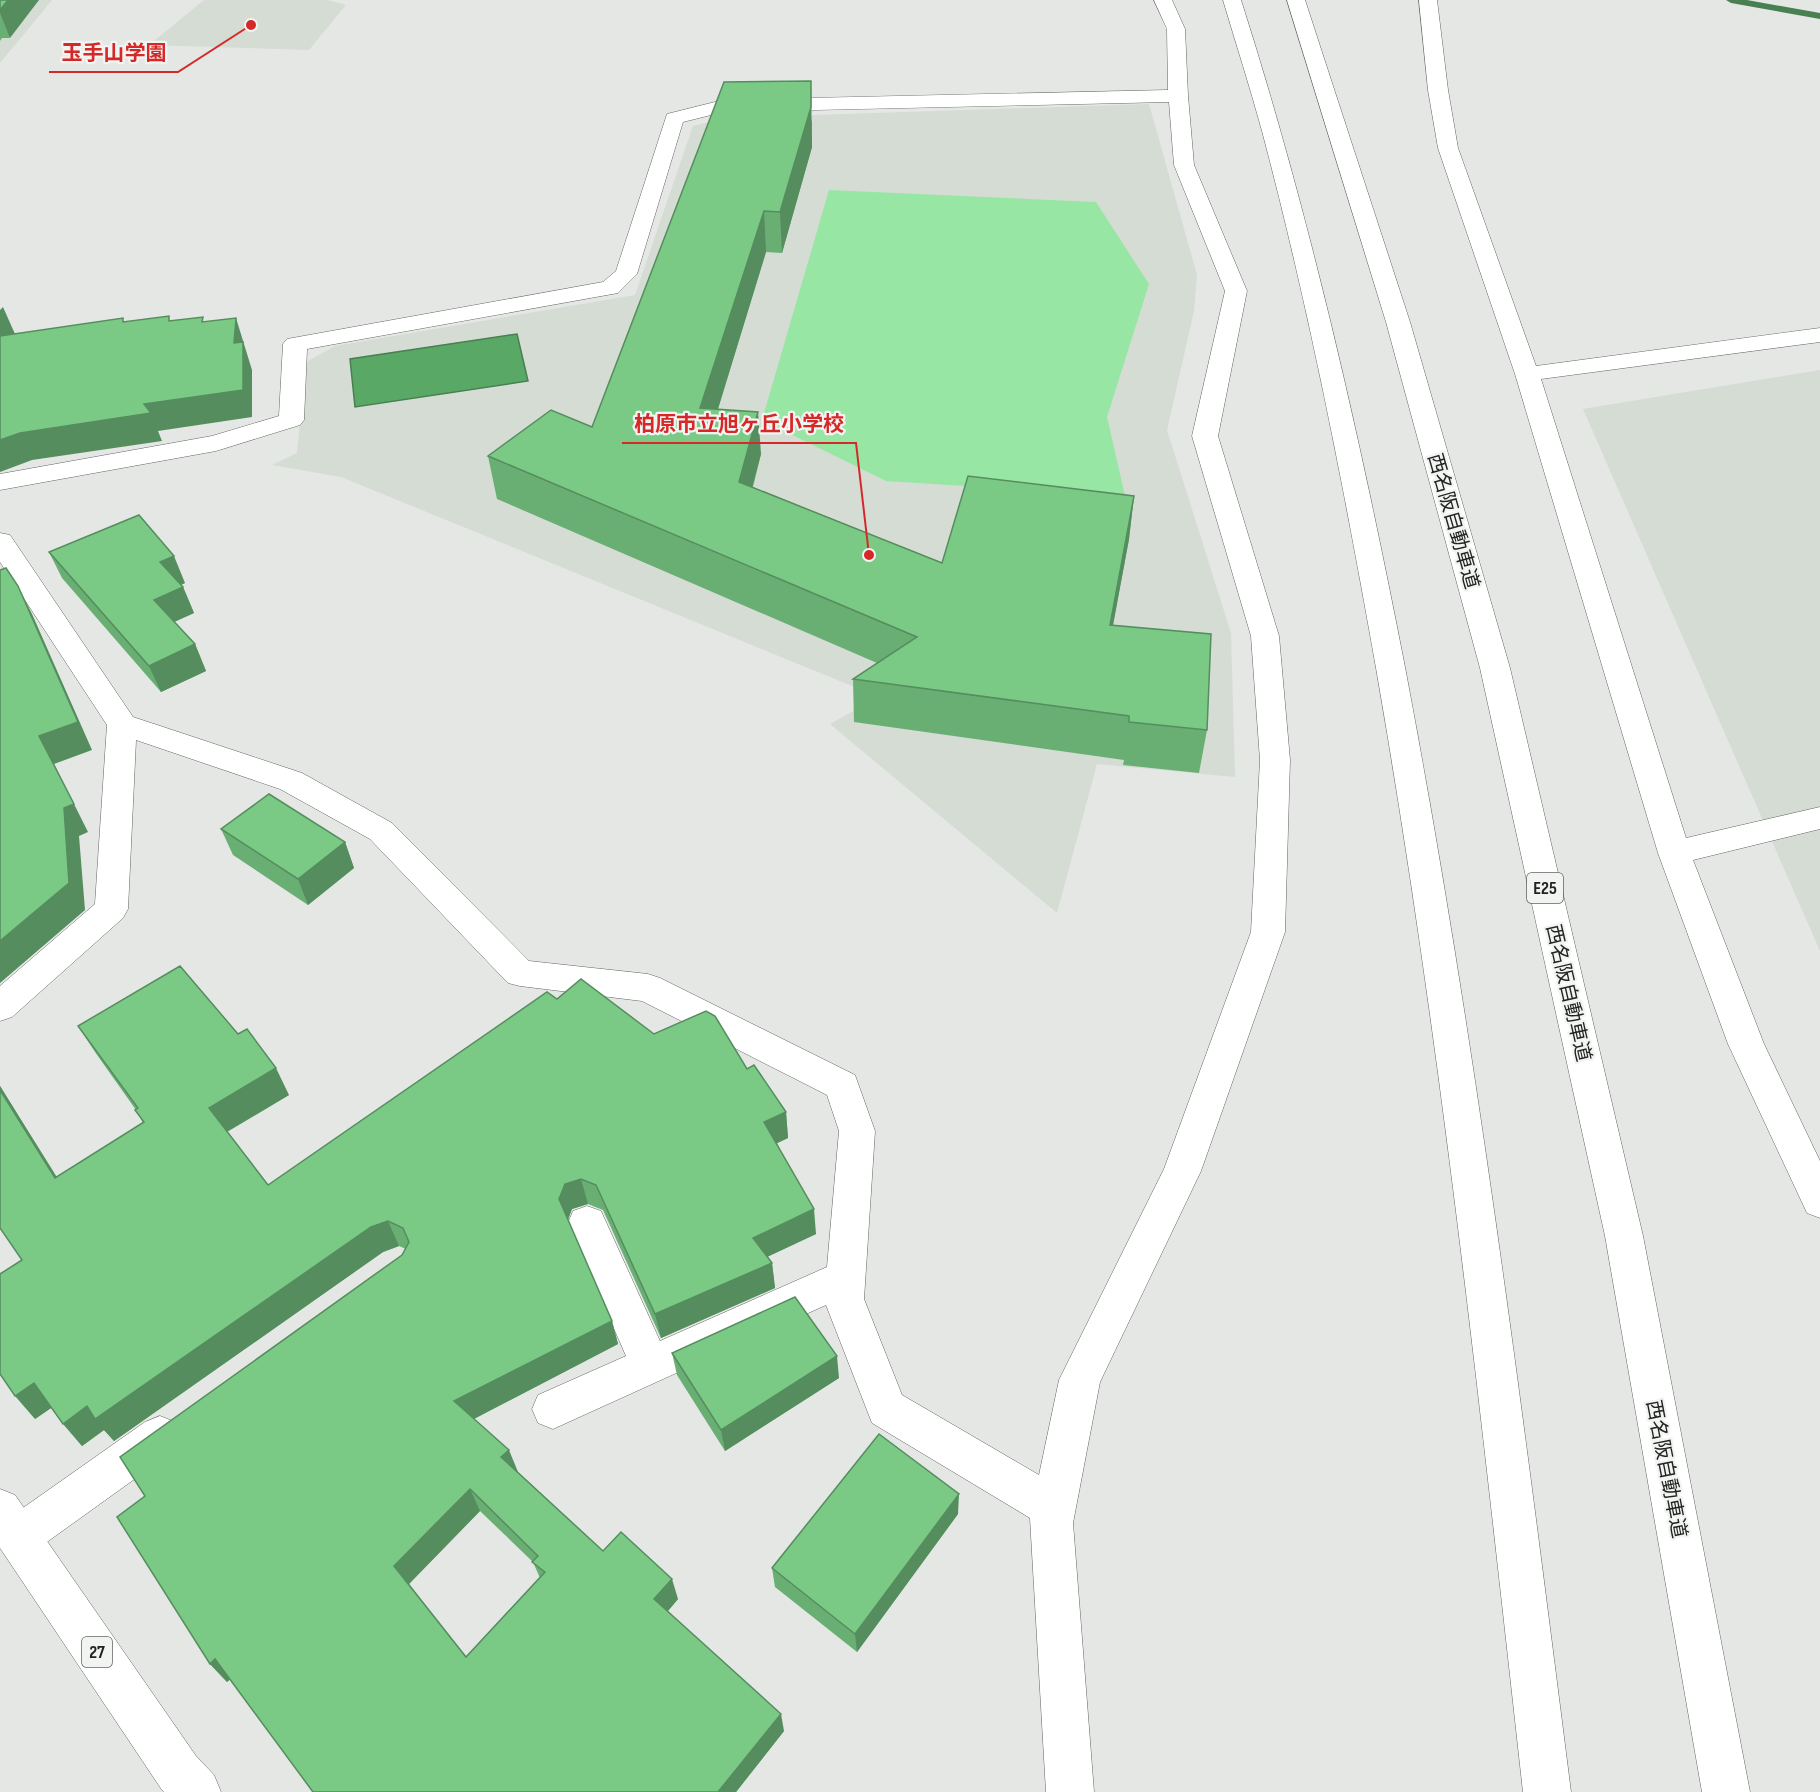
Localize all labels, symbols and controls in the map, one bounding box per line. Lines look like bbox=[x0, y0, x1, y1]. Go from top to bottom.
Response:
callout: 玉手山学園 bbox=[49, 33, 178, 72]
text: 玉手山学園 bbox=[62, 41, 167, 66]
callout: 柏原市立旭ヶ丘小学校 bbox=[622, 404, 856, 443]
text: 柏原市立旭ヶ丘小学校 bbox=[634, 412, 844, 437]
street label: 西名阪自動車道 bbox=[1422, 451, 1484, 592]
road number: E25 bbox=[1527, 873, 1563, 903]
street label: 西名阪自動車道 bbox=[1541, 922, 1595, 1064]
street label: 西名阪自動車道 bbox=[1641, 1398, 1691, 1540]
road number: 27 bbox=[82, 1637, 112, 1667]

